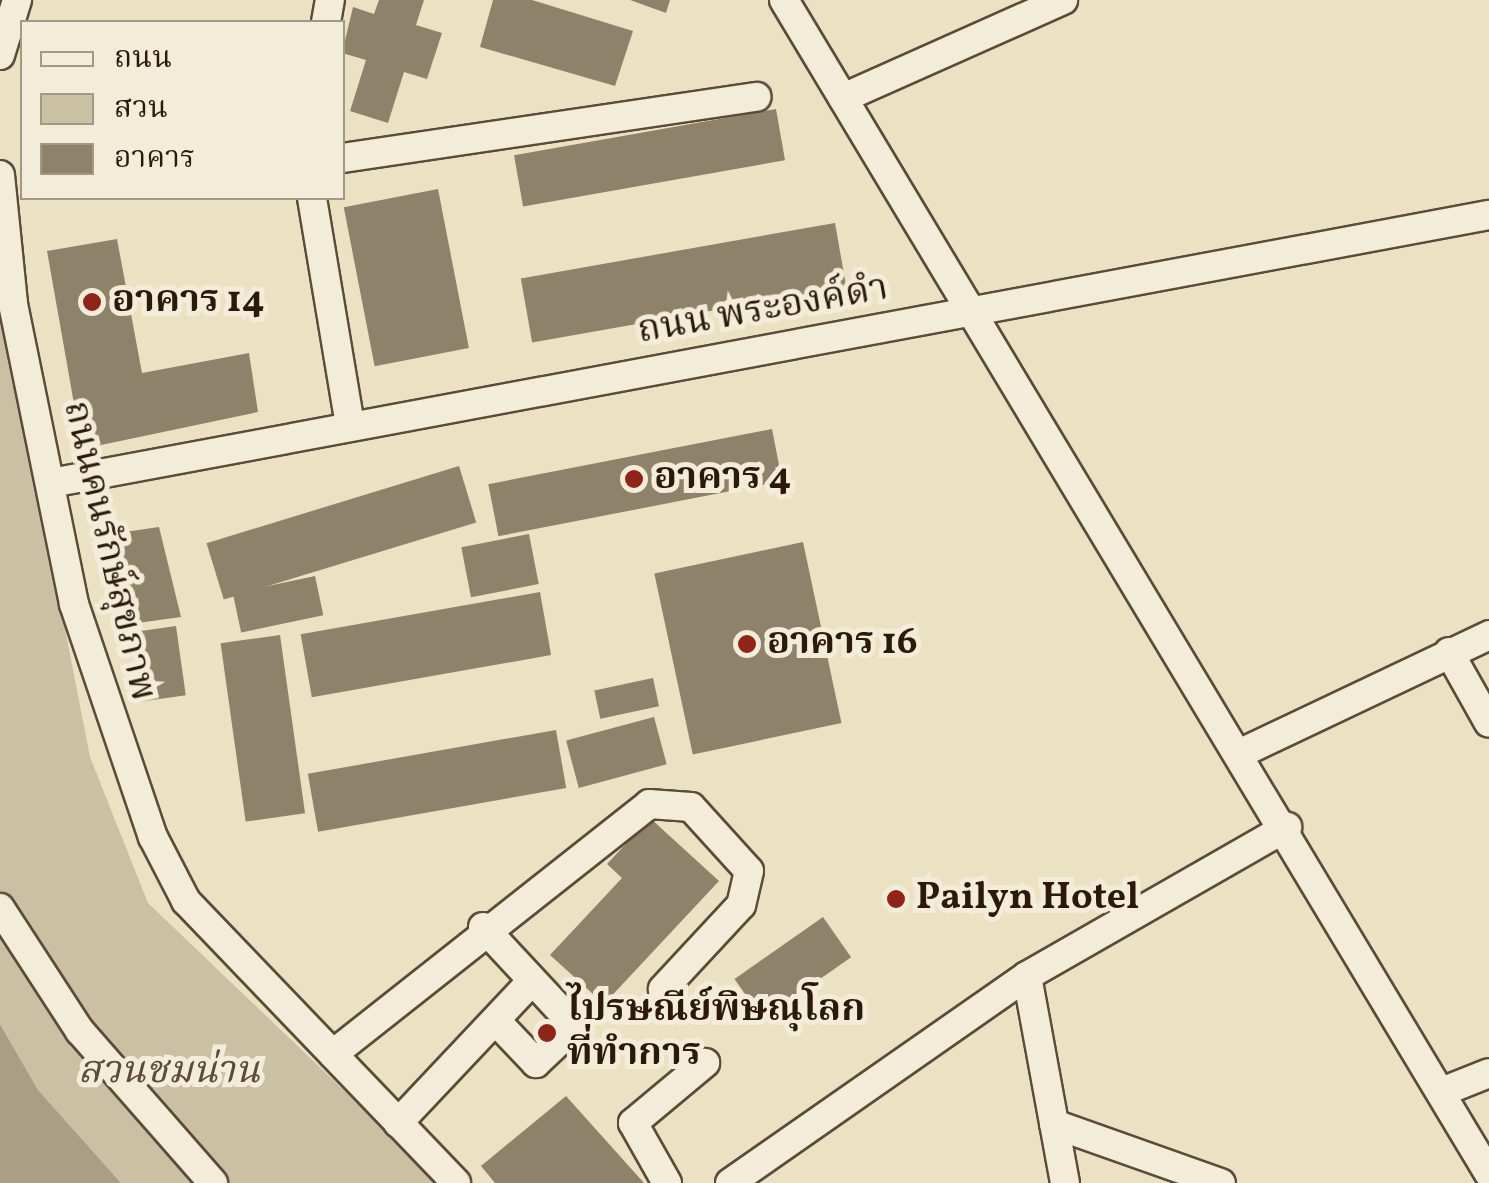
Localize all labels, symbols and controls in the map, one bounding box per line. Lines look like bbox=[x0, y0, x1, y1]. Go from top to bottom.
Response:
legend bbox=[20, 20, 345, 200]
text: ถนน bbox=[114, 38, 172, 80]
text: สวน bbox=[114, 88, 168, 130]
text: อาคาร bbox=[114, 138, 195, 180]
street label: ถนน พระองค์ดำ bbox=[634, 267, 892, 355]
place label: อาคาร 14 bbox=[112, 279, 265, 325]
marker: อาคาร 14 bbox=[81, 291, 103, 313]
street label: ถนนคนรักษ์สุขภาพ bbox=[51, 397, 165, 705]
place label: อาคาร 4 bbox=[654, 456, 792, 502]
marker: อาคาร 4 bbox=[623, 468, 645, 490]
place label: อาคาร 16 bbox=[767, 621, 918, 667]
marker: อาคาร 16 bbox=[736, 633, 758, 655]
place label: Pailyn Hotel bbox=[916, 876, 1139, 922]
marker: Pailyn Hotel bbox=[885, 888, 907, 910]
place label: ไปรษณีย์พิษณุโลก ที่ทำการ bbox=[567, 988, 865, 1078]
marker: ไปรษณีย์พิษณุโลก ที่ทำการ bbox=[536, 1022, 558, 1044]
park label: สวนชมน่าน bbox=[78, 1050, 260, 1096]

